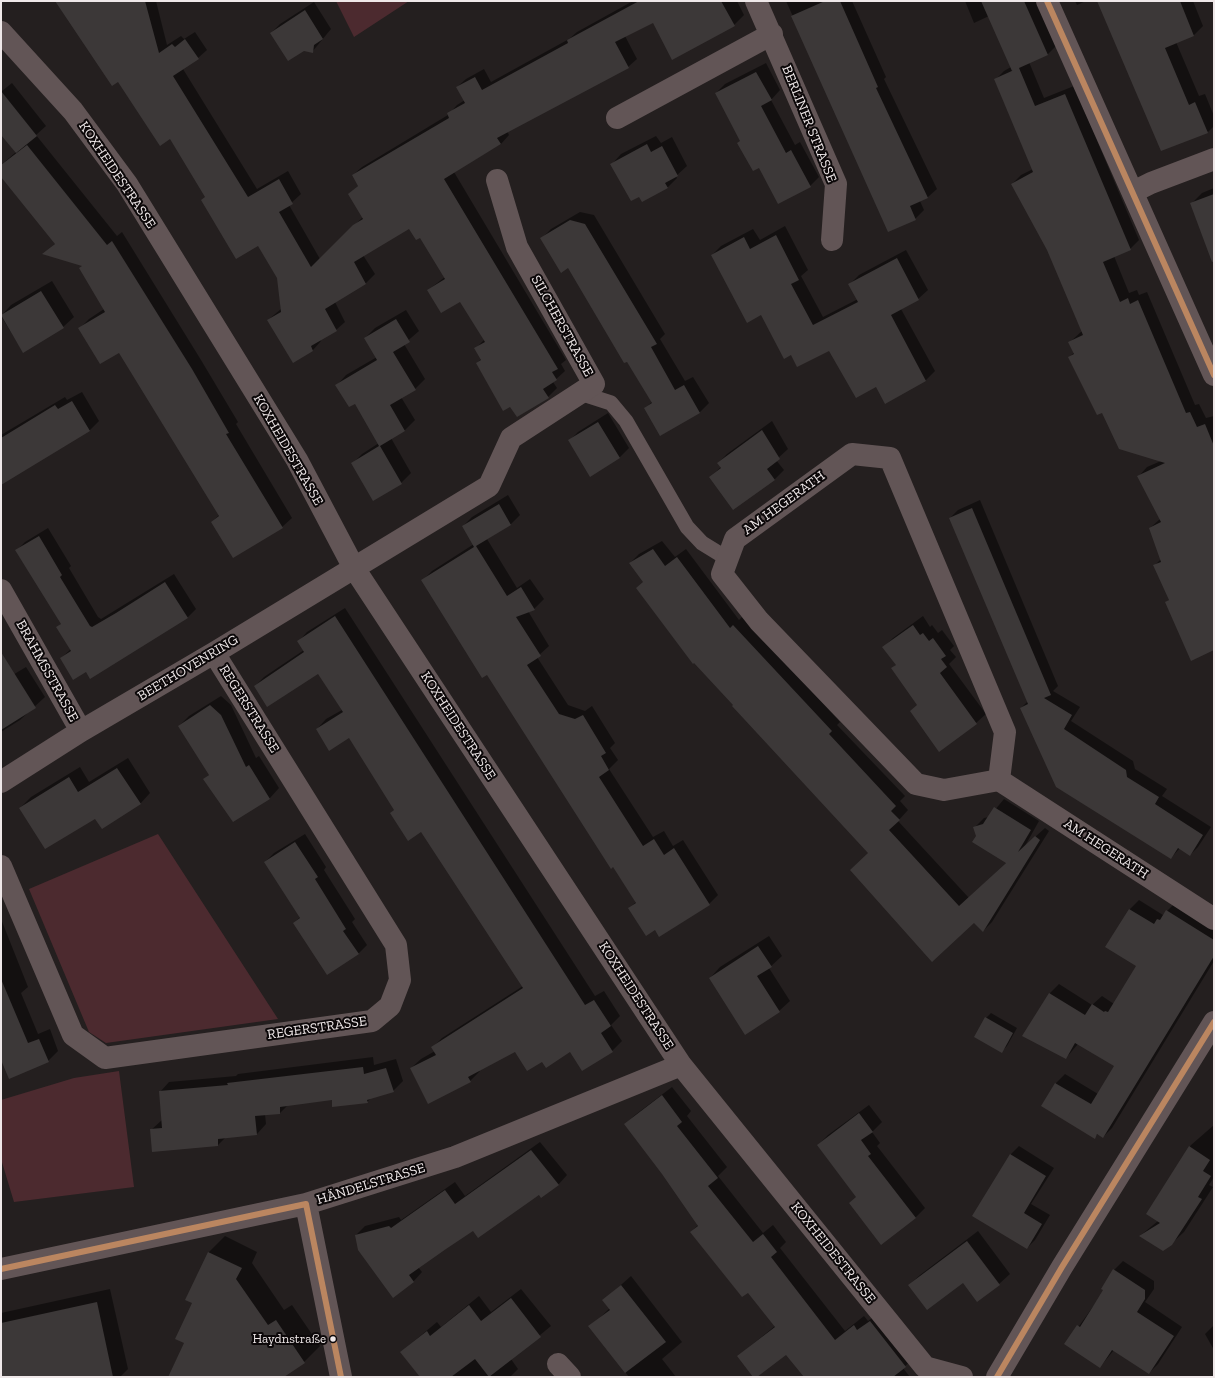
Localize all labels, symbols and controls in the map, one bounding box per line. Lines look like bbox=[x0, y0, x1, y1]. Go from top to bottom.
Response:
street label: BERLINER STRASSE bbox=[778, 63, 840, 185]
street label: KOXHEIDESTRASSE bbox=[75, 118, 159, 232]
street label: SILCHERSTRASSE bbox=[527, 272, 597, 380]
street label: KOXHEIDESTRASSE bbox=[249, 391, 327, 509]
street label: AM HEGERATH bbox=[740, 468, 828, 538]
street label: BRAHMSSTRASSE bbox=[12, 617, 82, 725]
street label: BEETHOVENRING bbox=[135, 631, 241, 705]
street label: REGERSTRASSE bbox=[215, 662, 283, 756]
street label: KOXHEIDESTRASSE bbox=[417, 669, 499, 783]
street label: AM HEGERATH bbox=[1061, 815, 1151, 883]
street label: KOXHEIDESTRASSE bbox=[595, 939, 677, 1053]
street label: REGERSTRASSE bbox=[266, 1013, 368, 1043]
street label: HÄNDELSTRASSE bbox=[315, 1160, 427, 1208]
street label: KOXHEIDESTRASSE bbox=[787, 1199, 879, 1307]
place label: Haydnstraße bbox=[252, 1331, 326, 1347]
marker: Haydnstraße bbox=[328, 1334, 338, 1344]

